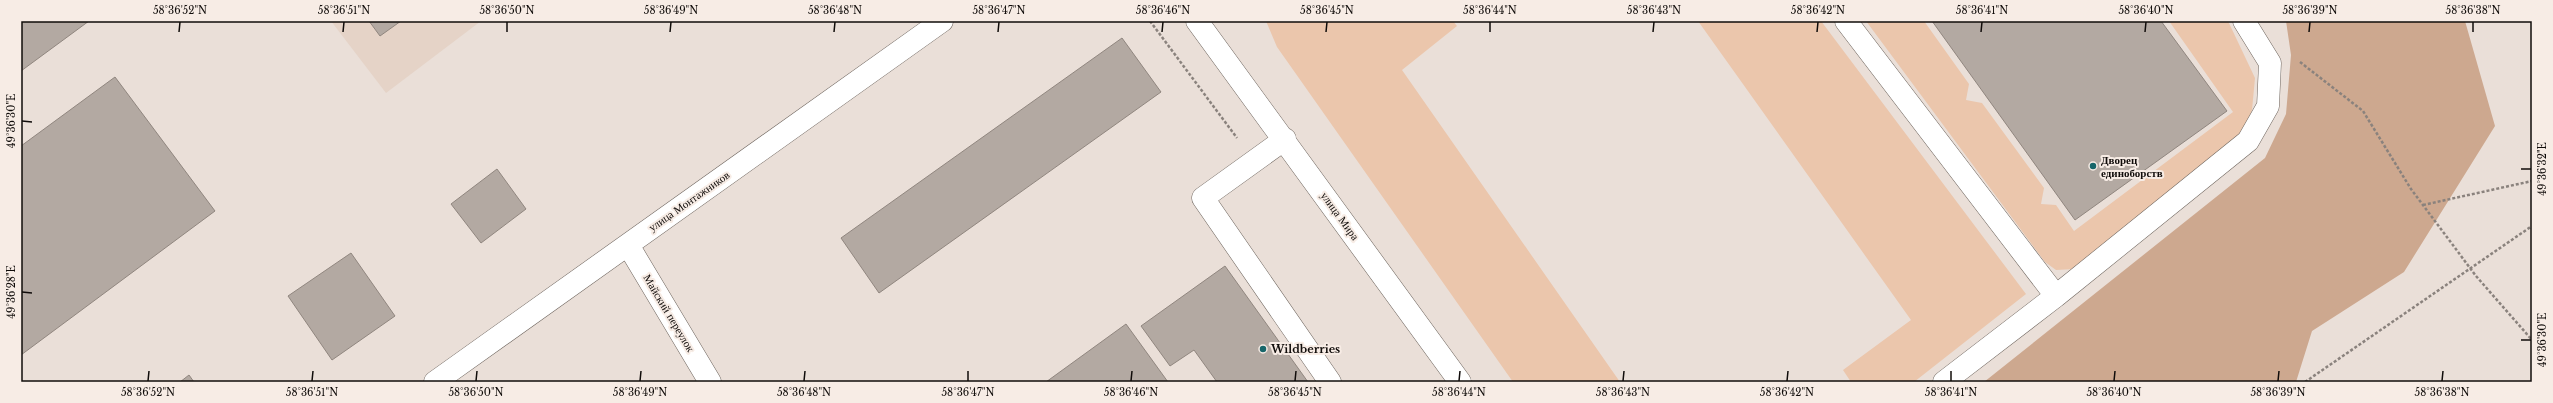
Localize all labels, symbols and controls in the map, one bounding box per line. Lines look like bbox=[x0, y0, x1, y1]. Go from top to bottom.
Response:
text: 58°36'52"N bbox=[153, 4, 207, 17]
text: 58°36'51"N bbox=[318, 4, 370, 17]
text: 58°36'50"N bbox=[479, 4, 535, 17]
text: 58°36'49"N bbox=[644, 4, 698, 17]
text: 58°36'48"N bbox=[808, 4, 862, 17]
text: 58°36'47"N bbox=[972, 4, 1026, 17]
text: 58°36'46"N bbox=[1136, 4, 1190, 17]
text: 58°36'45"N bbox=[1300, 4, 1354, 17]
text: 58°36'44"N bbox=[1463, 4, 1517, 17]
text: 58°36'43"N bbox=[1627, 4, 1681, 17]
text: 58°36'42"N bbox=[1791, 4, 1845, 17]
text: 58°36'41"N bbox=[1956, 4, 2008, 17]
text: 58°36'40"N bbox=[2118, 4, 2174, 17]
text: 58°36'39"N bbox=[2282, 4, 2338, 17]
text: 58°36'38"N bbox=[2446, 4, 2500, 17]
text: 49°36'30"E bbox=[5, 94, 18, 148]
text: 49°36'32"E bbox=[2536, 142, 2549, 196]
place label: Дворец единоборств bbox=[2101, 153, 2163, 180]
marker: Дворец единоборств bbox=[2088, 161, 2098, 171]
street label: улица Монтажников bbox=[646, 168, 732, 234]
street label: улица Мира bbox=[1318, 189, 1362, 243]
text: 49°36'28"E bbox=[5, 265, 18, 319]
street label: Майский переулок bbox=[640, 272, 698, 355]
text: 49°36'30"E bbox=[2536, 313, 2549, 367]
place label: Wildberries bbox=[1270, 342, 1340, 356]
marker: Wildberries bbox=[1258, 344, 1268, 354]
text: 58°36'52"N bbox=[121, 386, 175, 399]
text: 58°36'51"N bbox=[286, 386, 338, 399]
text: 58°36'50"N bbox=[448, 386, 504, 399]
text: 58°36'49"N bbox=[613, 386, 667, 399]
text: 58°36'48"N bbox=[777, 386, 831, 399]
text: 58°36'47"N bbox=[941, 386, 995, 399]
text: 58°36'46"N bbox=[1104, 386, 1158, 399]
text: 58°36'45"N bbox=[1268, 386, 1322, 399]
text: 58°36'44"N bbox=[1432, 386, 1486, 399]
text: 58°36'43"N bbox=[1596, 386, 1650, 399]
text: 58°36'42"N bbox=[1760, 386, 1814, 399]
text: 58°36'41"N bbox=[1925, 386, 1977, 399]
text: 58°36'40"N bbox=[2086, 386, 2142, 399]
text: 58°36'39"N bbox=[2250, 386, 2306, 399]
text: 58°36'38"N bbox=[2415, 386, 2469, 399]

